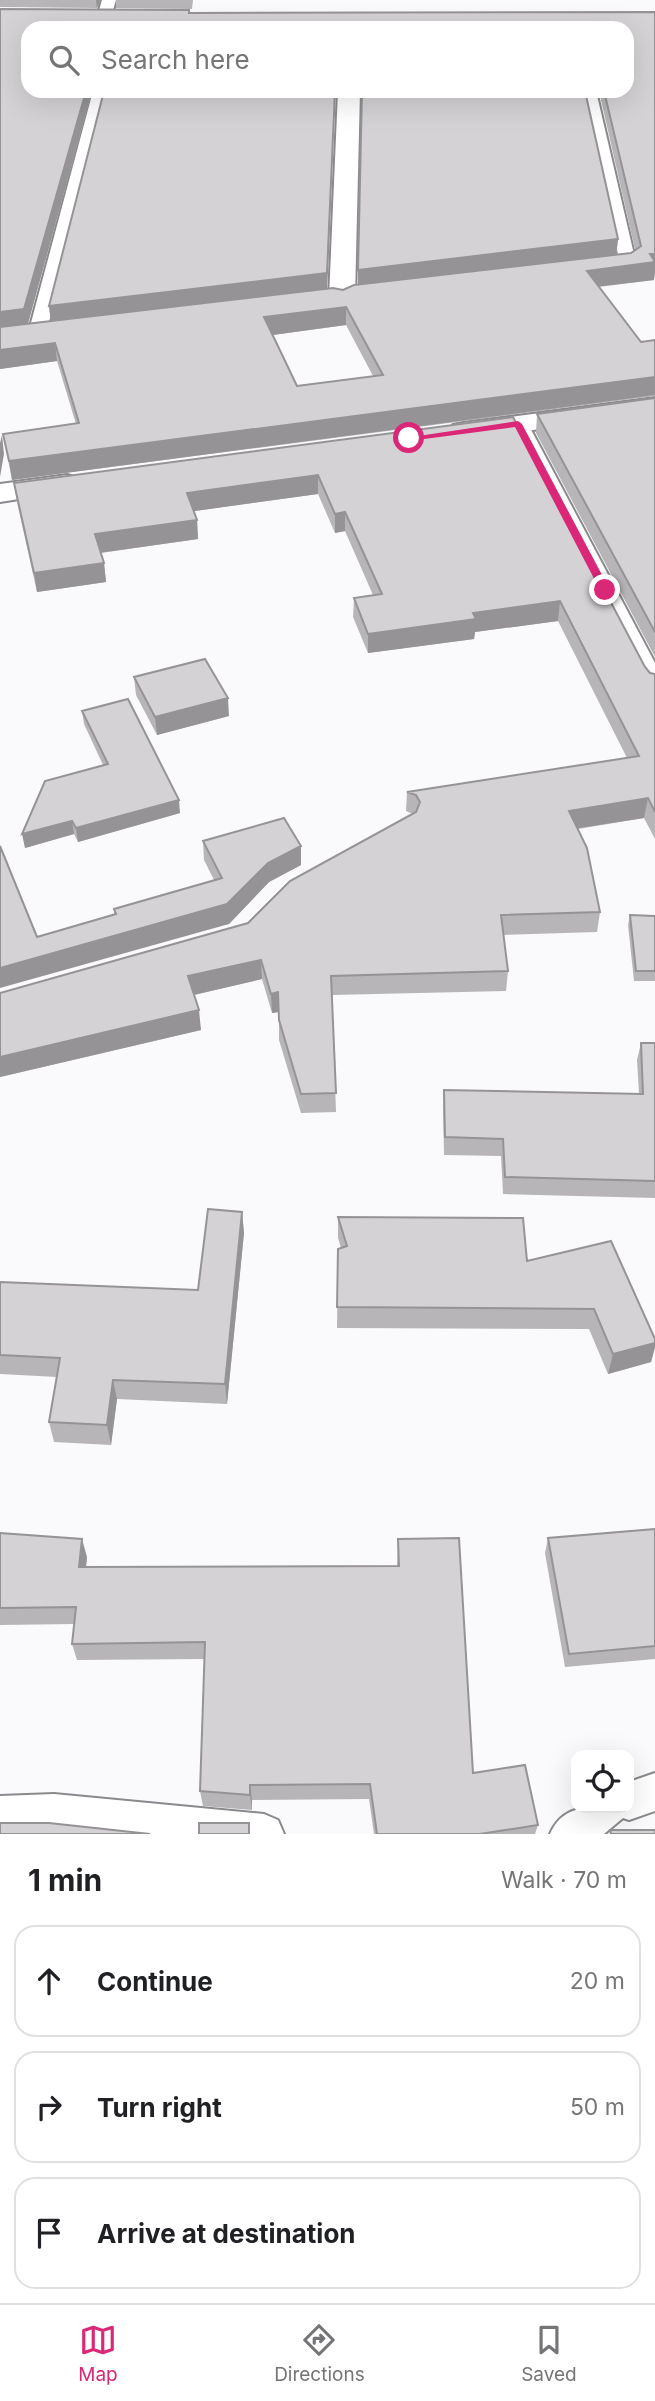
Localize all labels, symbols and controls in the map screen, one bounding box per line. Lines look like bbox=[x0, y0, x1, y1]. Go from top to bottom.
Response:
search box bbox=[21, 21, 634, 98]
icon: search bbox=[45, 41, 83, 79]
text: Search here bbox=[101, 44, 250, 75]
route start bbox=[393, 422, 424, 453]
route end bbox=[589, 574, 620, 605]
map controls bbox=[571, 1750, 634, 1813]
button: locate bbox=[571, 1750, 634, 1813]
text: 1 min bbox=[28, 1862, 102, 1898]
text: Walk · 70 m bbox=[501, 1866, 627, 1894]
icon: ahead bbox=[30, 1962, 68, 2000]
text: Continue bbox=[97, 1966, 213, 1997]
text: 20 m bbox=[570, 1967, 625, 1995]
icon: right bbox=[30, 2088, 68, 2126]
text: Turn right bbox=[97, 2092, 222, 2123]
text: 50 m bbox=[570, 2093, 625, 2121]
icon: arrive bbox=[30, 2214, 68, 2252]
text: Arrive at destination bbox=[97, 2218, 356, 2249]
tab: Map bbox=[78, 2321, 118, 2386]
tab: Directions bbox=[274, 2321, 365, 2386]
tab: Saved bbox=[521, 2321, 577, 2386]

